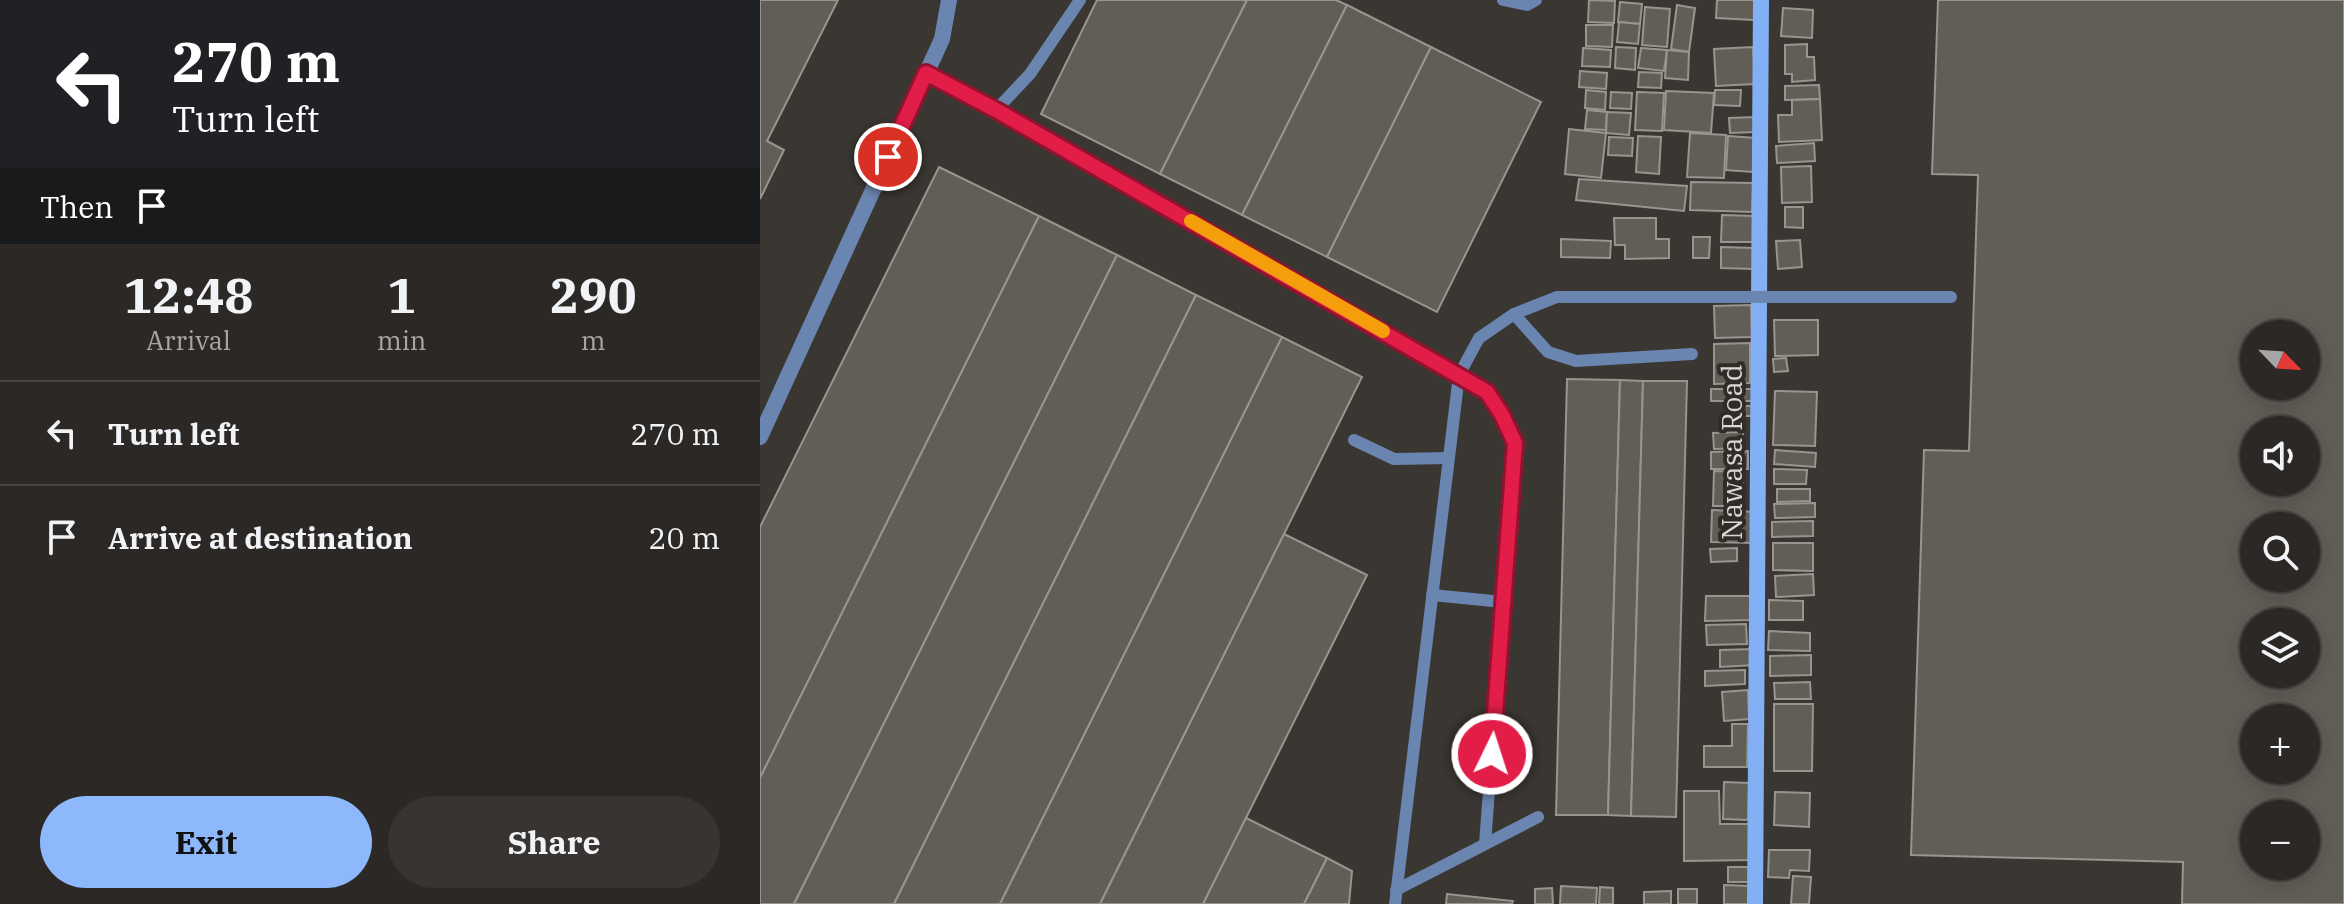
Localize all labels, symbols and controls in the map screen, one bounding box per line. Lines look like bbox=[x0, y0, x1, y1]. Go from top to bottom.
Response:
text: 270 m bbox=[172, 25, 340, 97]
icon: left bbox=[40, 32, 144, 136]
text: Turn left bbox=[172, 95, 319, 142]
pin bbox=[854, 123, 922, 191]
icon: arrive bbox=[866, 135, 910, 179]
icon: arrive bbox=[130, 184, 174, 228]
text: Then bbox=[40, 187, 114, 226]
text: 12:48 bbox=[124, 264, 253, 326]
text: 1 bbox=[387, 264, 416, 326]
text: 290 bbox=[550, 264, 636, 326]
north arrow bbox=[2240, 320, 2320, 400]
map controls bbox=[2240, 320, 2320, 880]
text: Arrival bbox=[146, 323, 231, 357]
text: min bbox=[377, 323, 426, 357]
text: m bbox=[581, 323, 606, 357]
street label: Nawasa Road bbox=[1713, 364, 1750, 540]
icon: left bbox=[40, 411, 84, 455]
text: Turn left bbox=[108, 414, 240, 453]
text: 270 m bbox=[630, 414, 720, 453]
button: sound bbox=[2240, 416, 2320, 496]
button: search bbox=[2240, 512, 2320, 592]
icon: arrive bbox=[40, 515, 84, 559]
text: Arrive at destination bbox=[108, 518, 413, 557]
text: 20 m bbox=[648, 518, 720, 557]
button: layers bbox=[2240, 608, 2320, 688]
button: + bbox=[2240, 704, 2320, 784]
position arrow bbox=[1450, 712, 1534, 796]
button: Exit bbox=[40, 796, 372, 888]
button: Share bbox=[388, 796, 720, 888]
button: − bbox=[2240, 800, 2320, 880]

